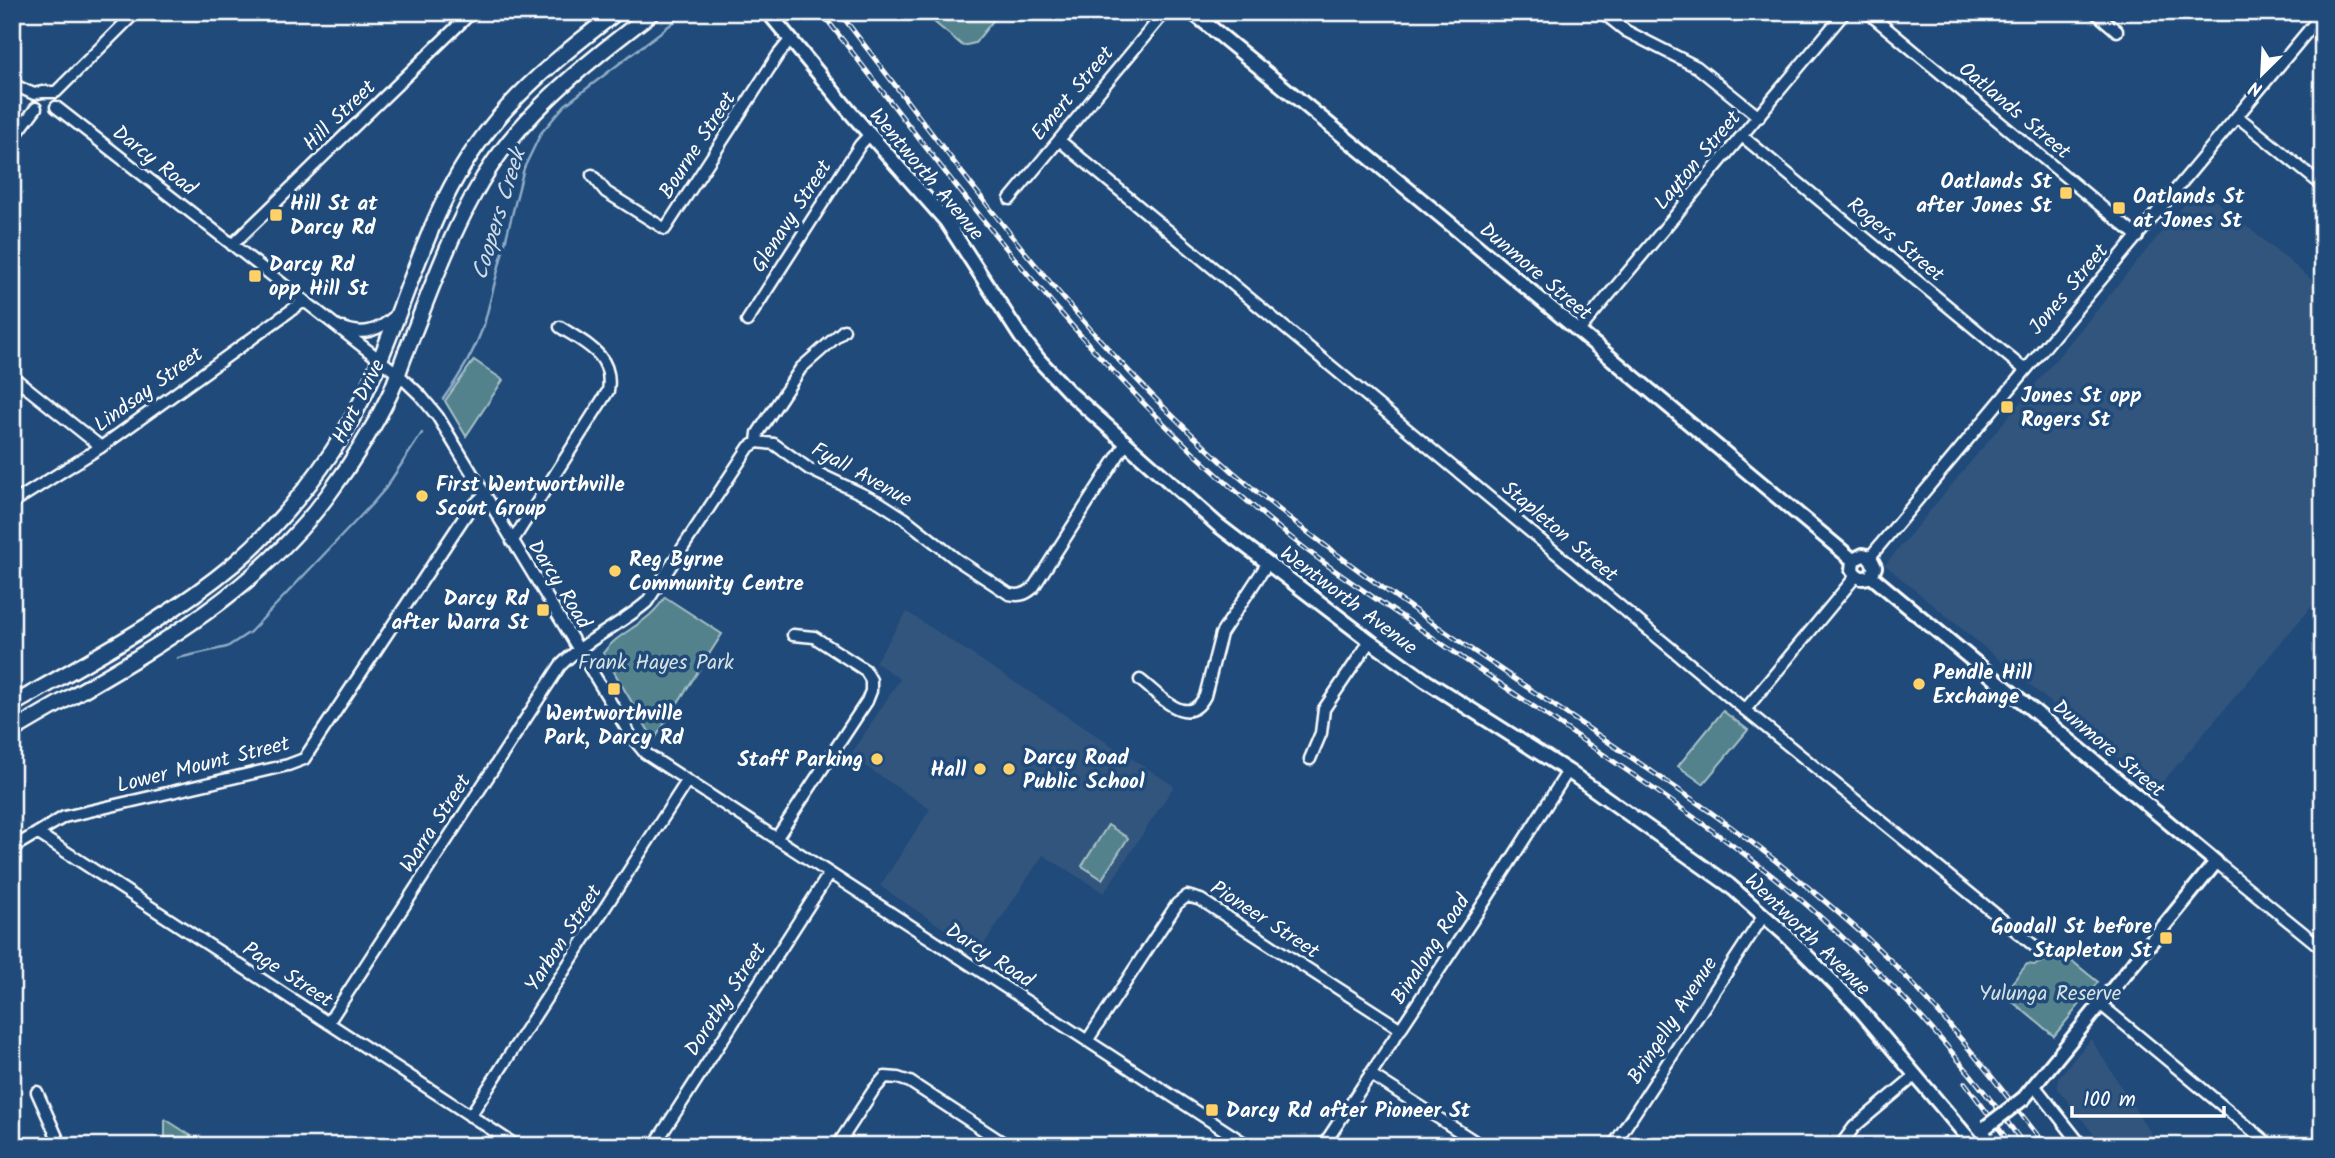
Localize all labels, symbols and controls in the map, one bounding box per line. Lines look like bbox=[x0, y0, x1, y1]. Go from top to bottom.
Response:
north arrow bbox=[2226, 38, 2296, 108]
street label: Emert Street bbox=[1023, 39, 1123, 149]
street label: Oatlands Street bbox=[1951, 54, 2078, 169]
street label: Hill Street bbox=[296, 72, 385, 160]
text: N bbox=[2244, 72, 2267, 104]
street label: Bourne Street bbox=[651, 85, 746, 206]
street label: Wentworth Avenue bbox=[860, 101, 992, 249]
street label: Layton Street bbox=[1646, 103, 1750, 218]
street label: Darcy Road bbox=[104, 117, 204, 205]
water label: Coopers Creek bbox=[463, 141, 538, 285]
street label: Glenavy Street bbox=[743, 153, 842, 280]
place label: Oatlands St after Jones St bbox=[1916, 166, 2053, 223]
place label: Oatlands St at Jones St bbox=[2133, 181, 2245, 238]
marker: Oatlands St after Jones St bbox=[2058, 185, 2074, 201]
place label: Hill St at Darcy Rd bbox=[290, 188, 378, 245]
street label: Rogers Street bbox=[1839, 189, 1952, 292]
marker: Oatlands St at Jones St bbox=[2111, 200, 2127, 216]
marker: Hill St at Darcy Rd bbox=[268, 207, 284, 223]
street label: Dunmore Street bbox=[1471, 215, 1600, 330]
street label: Jones Street bbox=[2021, 236, 2118, 343]
place label: Darcy Rd opp Hill St bbox=[269, 249, 369, 306]
marker: Darcy Rd opp Hill St bbox=[247, 268, 263, 284]
street label: Lindsay Street bbox=[87, 339, 211, 441]
street label: Hart Drive bbox=[324, 353, 395, 450]
place label: Jones St opp Rogers St bbox=[2021, 380, 2142, 437]
marker: Jones St opp Rogers St bbox=[1999, 399, 2015, 415]
street label: Fyall Avenue bbox=[805, 434, 918, 517]
place label: First Wentworthville Scout Group bbox=[436, 469, 625, 526]
street label: Stapleton Street bbox=[1493, 473, 1626, 592]
marker: First Wentworthville Scout Group bbox=[414, 488, 430, 504]
street label: Darcy Road bbox=[518, 534, 600, 636]
street label: Wentworth Avenue bbox=[1272, 538, 1425, 664]
place label: Reg Byrne Community Centre bbox=[629, 544, 804, 601]
marker: Reg Byrne Community Centre bbox=[607, 563, 623, 579]
place label: Darcy Rd after Warra St bbox=[391, 583, 530, 640]
marker: Darcy Rd after Warra St bbox=[535, 602, 551, 618]
park label: Frank Hayes Park bbox=[578, 647, 734, 680]
place label: Pendle Hill Exchange bbox=[1933, 657, 2032, 714]
marker: Pendle Hill Exchange bbox=[1911, 676, 1927, 692]
marker: Wentworthville Park, Darcy Rd bbox=[606, 681, 622, 697]
street label: Dunmore Street bbox=[2044, 692, 2173, 807]
place label: Wentworthville Park, Darcy Rd bbox=[544, 698, 684, 755]
street label: Lower Mount Street bbox=[113, 728, 294, 803]
place label: Darcy Road Public School bbox=[1023, 742, 1145, 799]
place label: Staff Parking bbox=[737, 744, 863, 777]
marker: Staff Parking bbox=[869, 751, 885, 767]
place label: Hall bbox=[930, 754, 966, 787]
marker: Hall bbox=[972, 761, 988, 777]
marker: Darcy Road Public School bbox=[1001, 761, 1017, 777]
street label: Warra Street bbox=[392, 767, 481, 880]
street label: Wentworth Avenue bbox=[1736, 866, 1878, 1005]
street label: Pioneer Street bbox=[1203, 872, 1326, 969]
street label: Yarbon Street bbox=[517, 878, 612, 999]
street label: Binalong Road bbox=[1383, 888, 1480, 1012]
place label: Goodall St before Stapleton St bbox=[1991, 911, 2153, 968]
street label: Darcy Road bbox=[938, 915, 1041, 998]
marker: Goodall St before Stapleton St bbox=[2158, 930, 2174, 946]
street label: Page Street bbox=[235, 934, 340, 1017]
street label: Dorothy Street bbox=[677, 935, 776, 1064]
street label: Bringelly Avenue bbox=[1620, 950, 1727, 1091]
park label: Yulunga Reserve bbox=[1979, 978, 2122, 1011]
scale bar bbox=[2072, 1074, 2225, 1118]
text: 100 m bbox=[2083, 1084, 2136, 1117]
place label: Darcy Rd after Pioneer St bbox=[1226, 1095, 1471, 1128]
marker: Darcy Rd after Pioneer St bbox=[1204, 1102, 1220, 1118]

